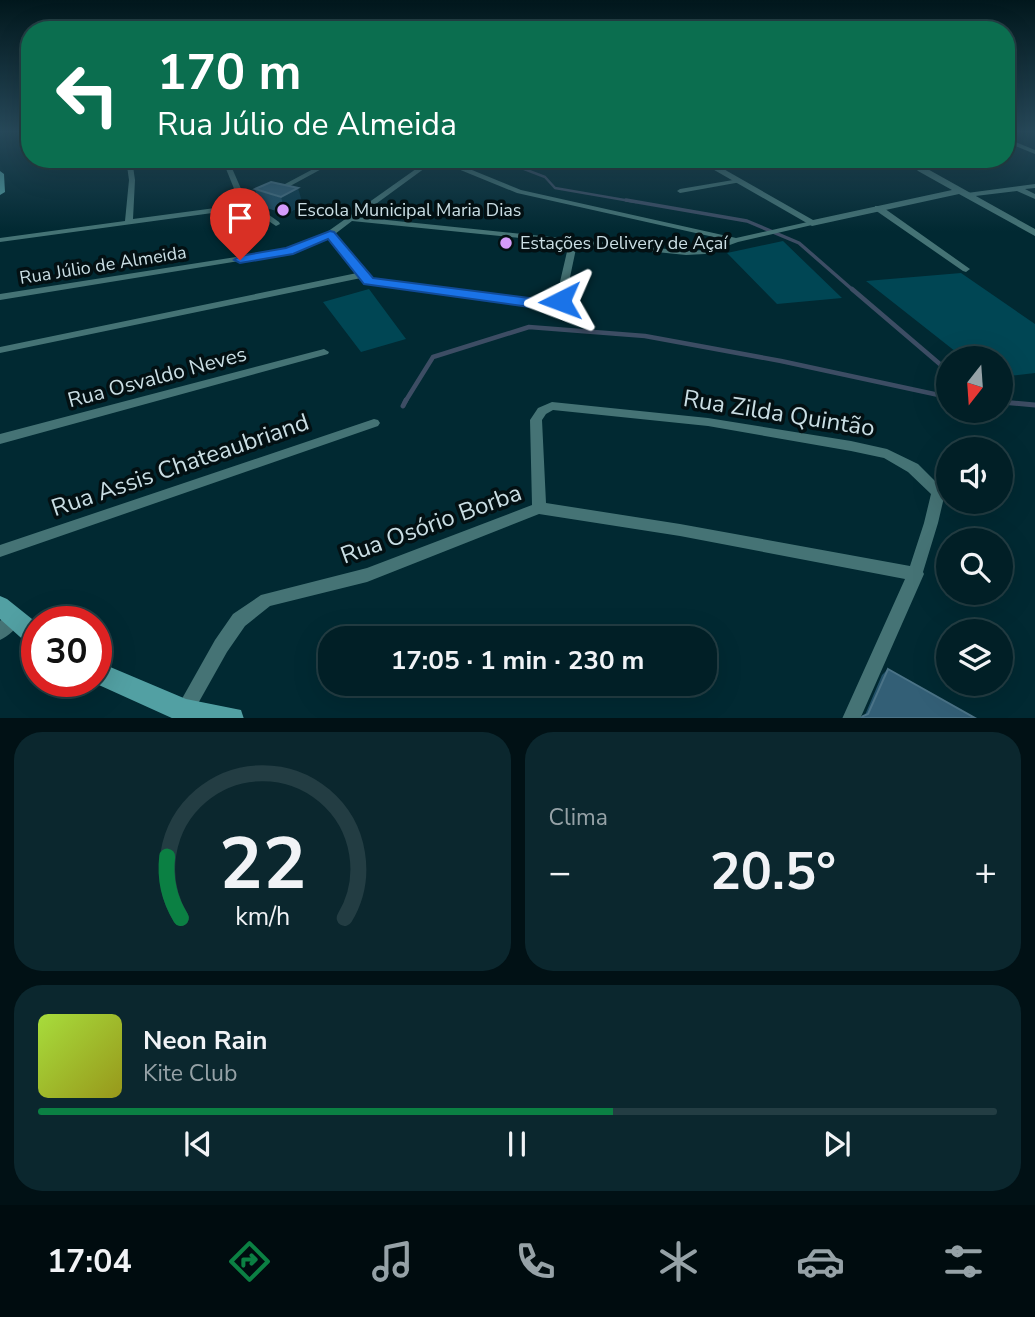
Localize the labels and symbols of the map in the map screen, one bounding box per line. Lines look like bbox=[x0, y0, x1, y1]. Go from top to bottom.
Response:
pin bbox=[210, 188, 270, 260]
place label: Escola Municipal Maria Dias bbox=[297, 198, 522, 222]
marker: Escola Municipal Maria Dias bbox=[275, 202, 291, 218]
place label: Estações Delivery de Açaí bbox=[520, 231, 728, 255]
marker: Estações Delivery de Açaí bbox=[498, 235, 514, 251]
street label: Rua Júlio de Almeida bbox=[18, 240, 188, 290]
position arrow bbox=[523, 264, 597, 338]
street label: Rua Osvaldo Neves bbox=[64, 340, 250, 414]
north arrow bbox=[936, 346, 1013, 424]
street label: Rua Zilda Quintão bbox=[681, 382, 877, 444]
street label: Rua Assis Chateaubriand bbox=[47, 406, 313, 524]
street label: Rua Osório Borba bbox=[336, 476, 526, 572]
speed limit sign: 30 bbox=[21, 606, 112, 697]

